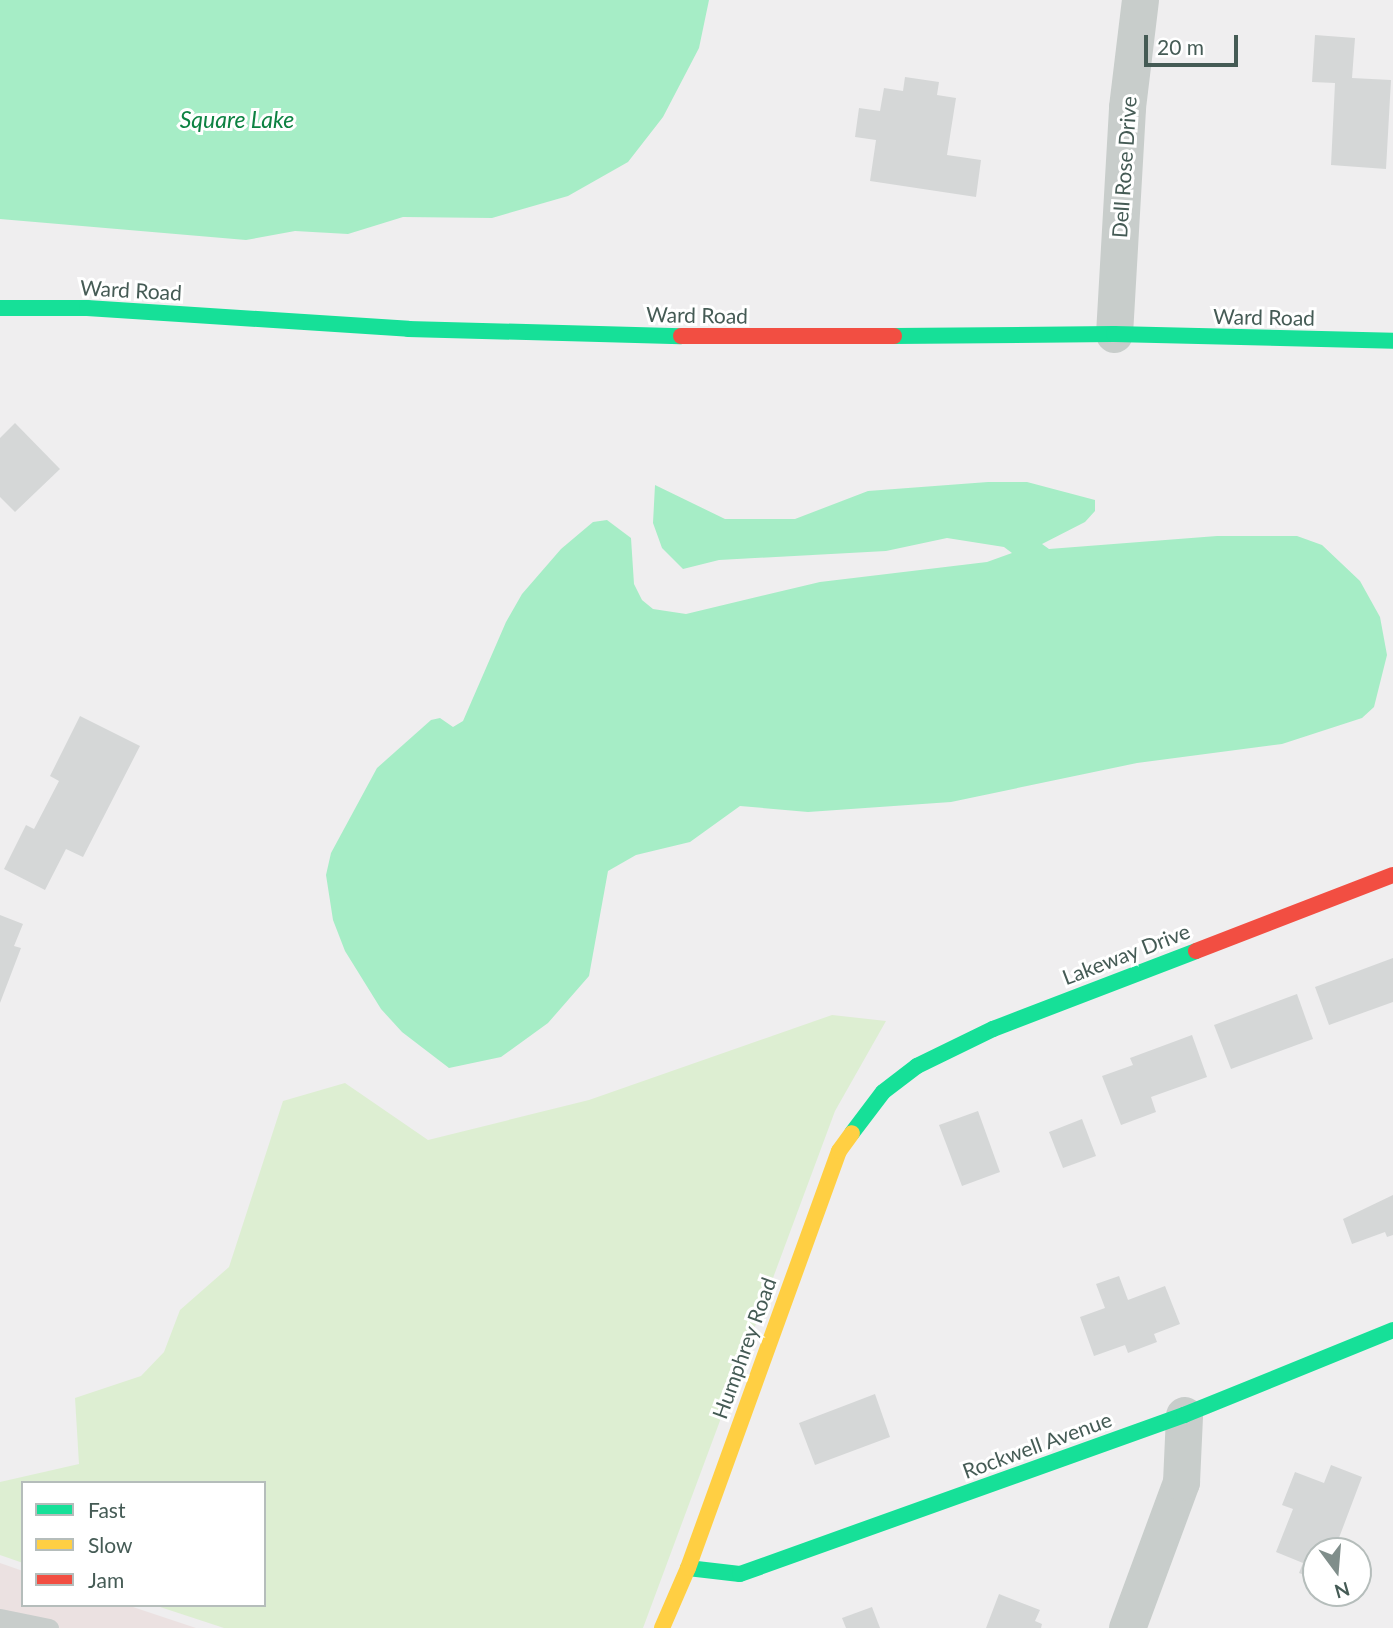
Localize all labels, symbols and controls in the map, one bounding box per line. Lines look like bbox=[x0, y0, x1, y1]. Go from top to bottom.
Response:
scale bar bbox=[1148, 21, 1242, 65]
text: 20 m bbox=[1157, 34, 1204, 59]
street label: Dell Rose Drive bbox=[1106, 95, 1142, 239]
water label: Square Lake bbox=[180, 105, 294, 133]
street label: Ward Road bbox=[79, 275, 183, 305]
street label: Ward Road bbox=[646, 302, 748, 328]
street label: Ward Road bbox=[1213, 304, 1315, 330]
street label: Lakeway Drive bbox=[1058, 918, 1194, 990]
street label: Humphrey Road bbox=[707, 1274, 781, 1422]
street label: Rockwell Avenue bbox=[959, 1406, 1115, 1484]
legend bbox=[21, 1481, 266, 1607]
text: Fast bbox=[88, 1497, 125, 1522]
text: Slow bbox=[88, 1532, 132, 1557]
north arrow bbox=[1302, 1537, 1372, 1607]
text: Jam bbox=[88, 1567, 124, 1592]
text: N bbox=[1332, 1578, 1353, 1604]

